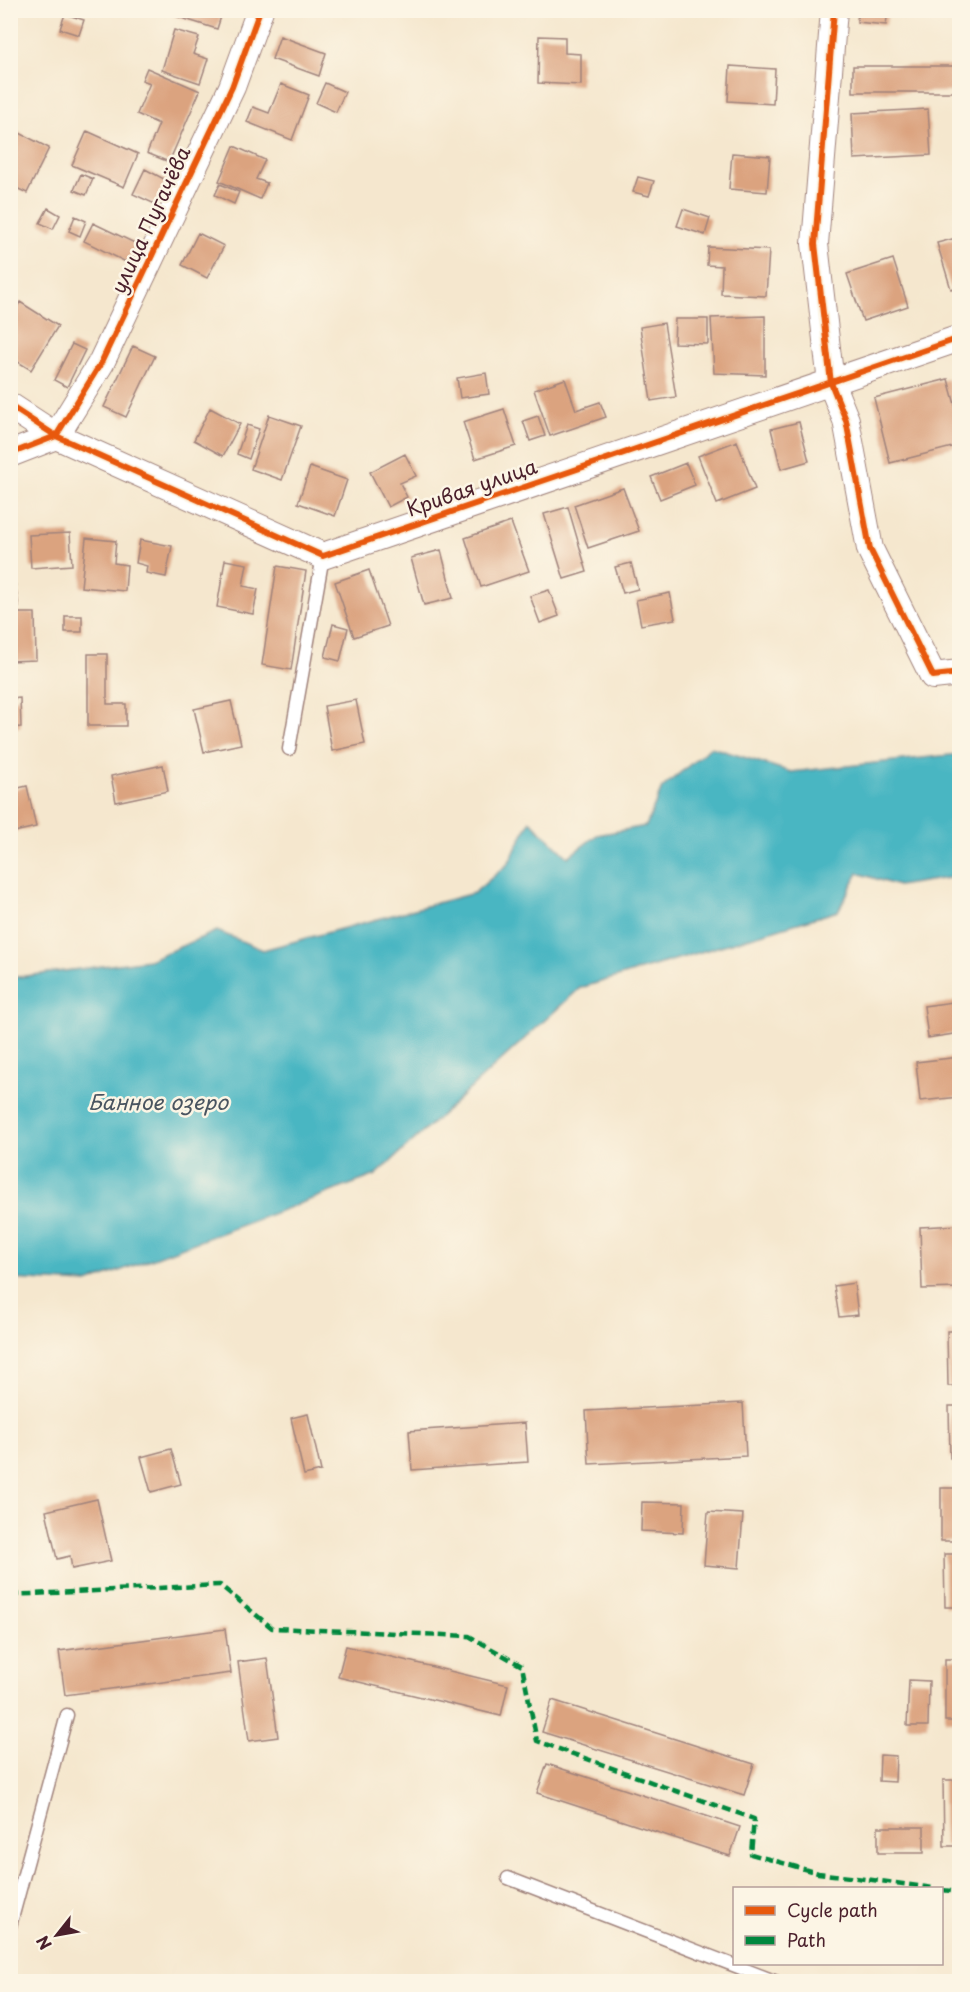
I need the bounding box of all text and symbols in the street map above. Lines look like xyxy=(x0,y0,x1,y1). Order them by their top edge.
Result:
street label: улица Пугачёва xyxy=(103,140,198,298)
street label: Кривая улица xyxy=(402,451,541,523)
water label: Банное озеро xyxy=(88,1085,229,1117)
legend xyxy=(733,1887,943,1965)
text: Cycle path xyxy=(787,1896,878,1923)
north arrow xyxy=(27,1905,87,1965)
text: Path xyxy=(787,1926,826,1953)
text: N xyxy=(30,1932,57,1955)

